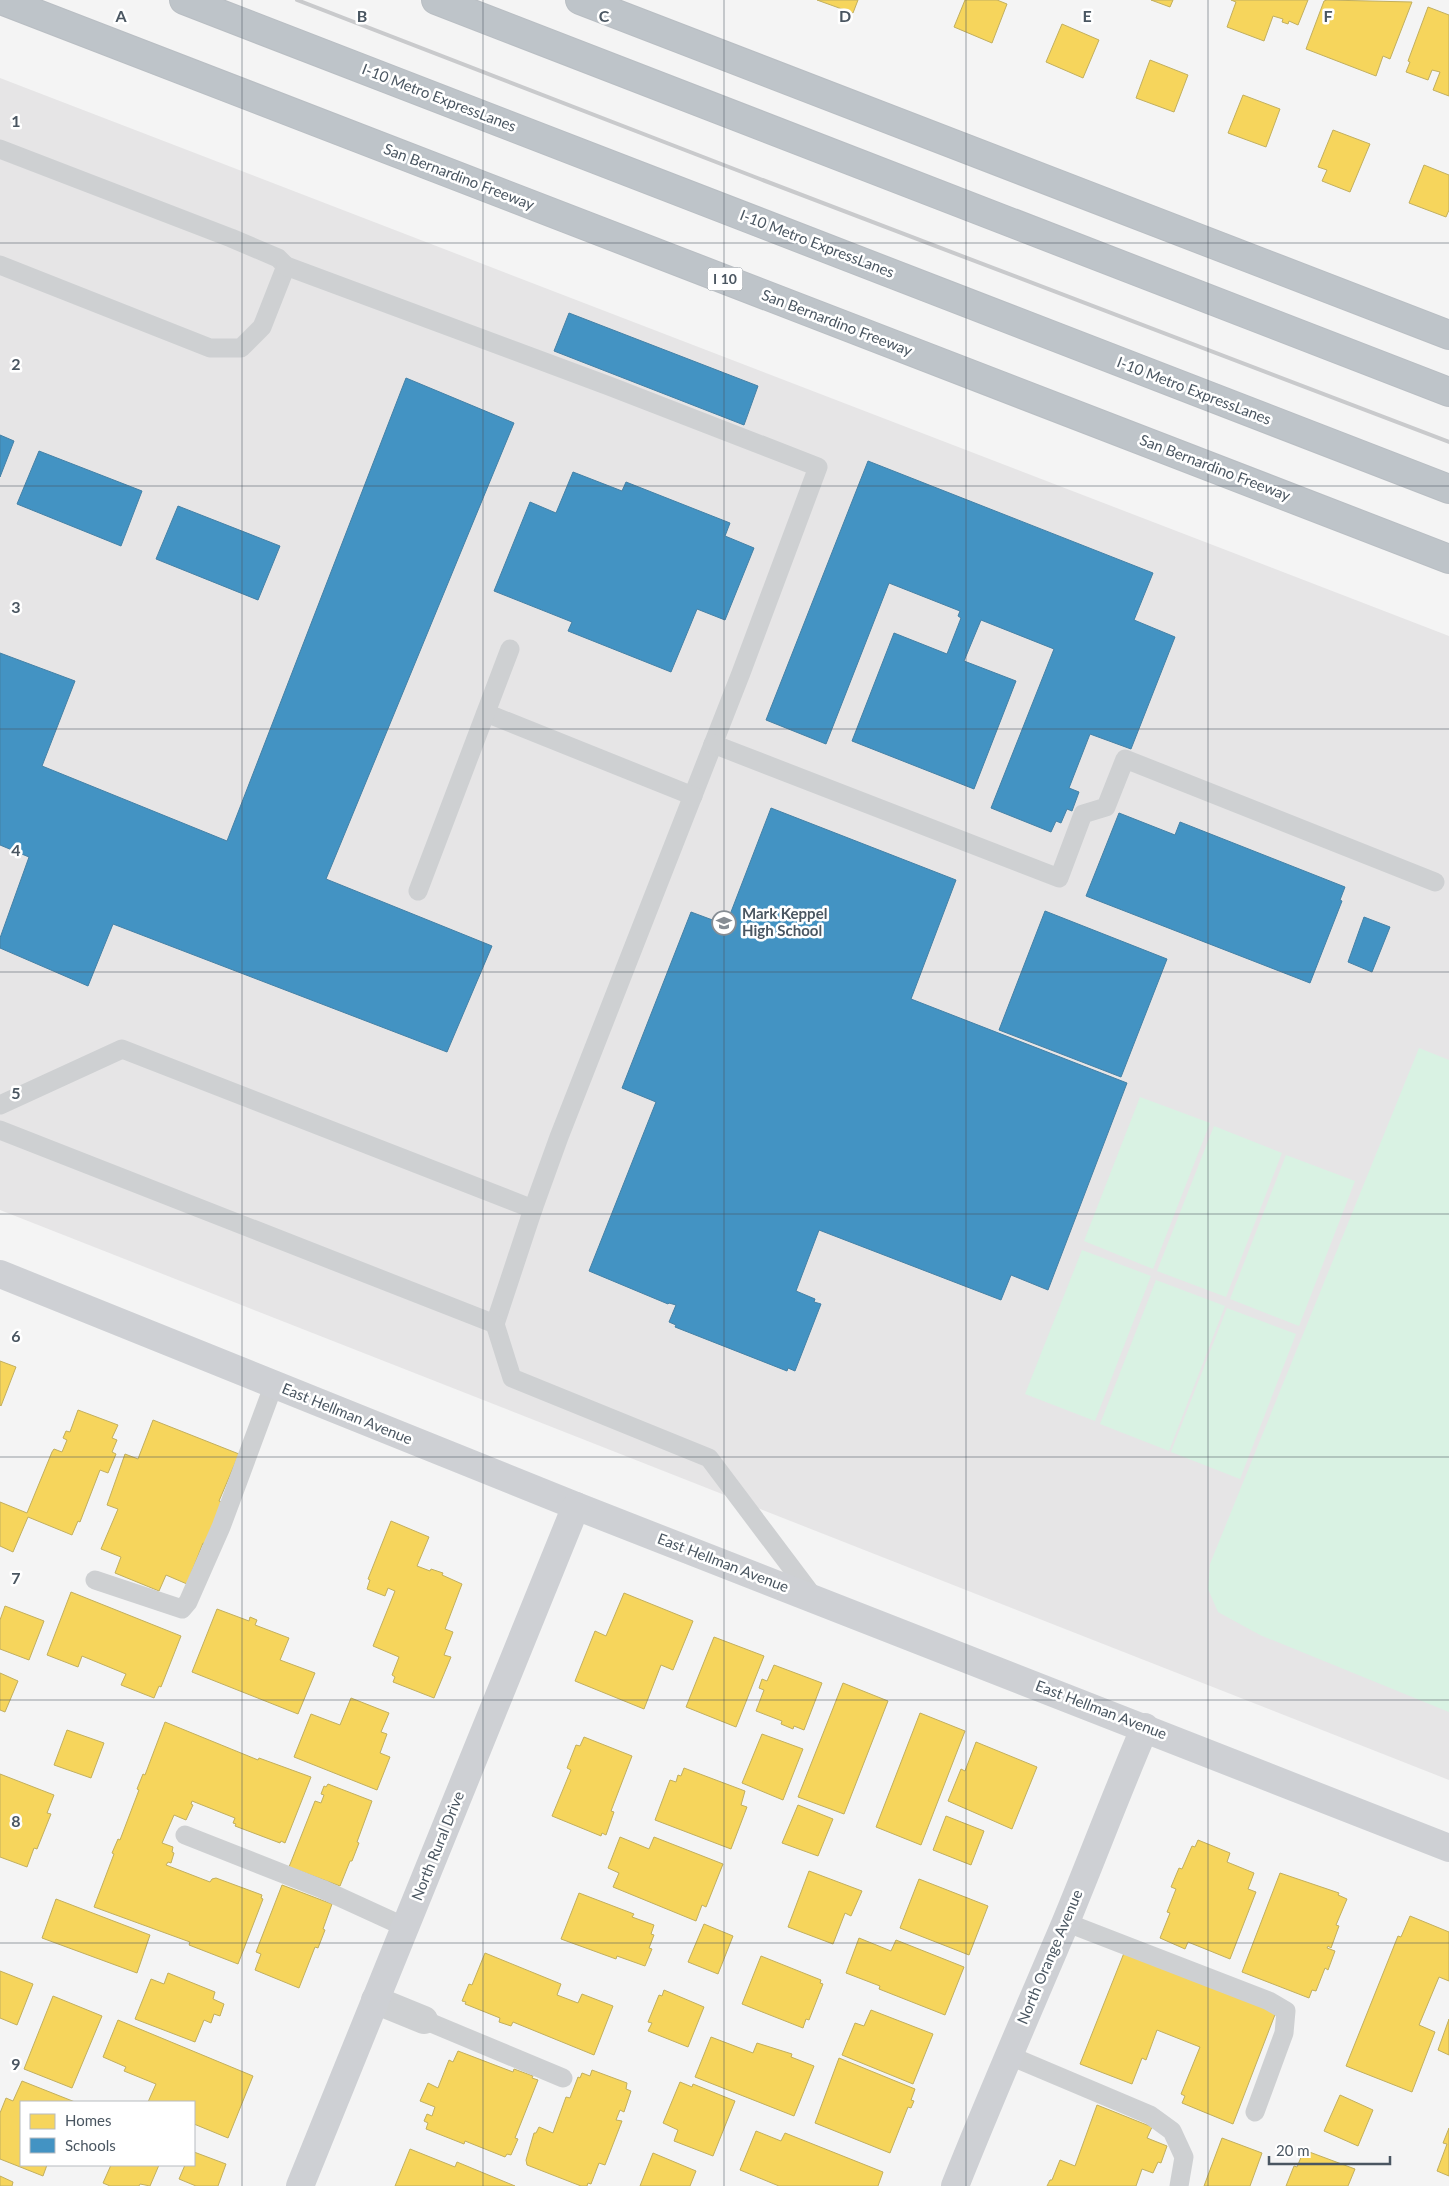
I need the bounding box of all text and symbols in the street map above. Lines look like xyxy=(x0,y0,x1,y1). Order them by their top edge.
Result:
text: A xyxy=(114,6,127,25)
text: B xyxy=(357,6,367,25)
text: C xyxy=(599,6,610,25)
text: D xyxy=(839,6,851,25)
text: E xyxy=(1082,6,1092,25)
text: F xyxy=(1323,6,1333,25)
street label: I-10 Metro ExpressLanes xyxy=(360,59,519,135)
text: 1 xyxy=(11,111,21,130)
street label: San Bernardino Freeway xyxy=(382,139,537,213)
street label: I-10 Metro ExpressLanes xyxy=(738,205,897,281)
road number: I 10 xyxy=(708,268,742,290)
street label: San Bernardino Freeway xyxy=(760,285,915,359)
street label: I-10 Metro ExpressLanes xyxy=(1115,352,1274,428)
text: 2 xyxy=(11,354,21,373)
street label: San Bernardino Freeway xyxy=(1138,430,1293,504)
text: 3 xyxy=(11,597,21,616)
text: 4 xyxy=(11,840,21,859)
place label: Mark Keppel High School xyxy=(742,904,827,939)
school or university icon: Mark Keppel High School xyxy=(711,910,737,936)
text: 5 xyxy=(11,1083,21,1102)
text: 6 xyxy=(11,1326,21,1345)
street label: East Hellman Avenue xyxy=(280,1379,415,1448)
street label: East Hellman Avenue xyxy=(655,1529,792,1595)
text: 7 xyxy=(11,1568,21,1587)
street label: East Hellman Avenue xyxy=(1033,1676,1170,1742)
street label: North Rural Drive xyxy=(407,1788,467,1903)
text: 8 xyxy=(11,1811,21,1830)
street label: North Orange Avenue xyxy=(1013,1887,1086,2027)
text: 9 xyxy=(11,2054,21,2073)
legend xyxy=(20,2101,195,2166)
text: Homes xyxy=(65,2111,111,2129)
scale bar xyxy=(1269,2134,1390,2166)
text: Schools xyxy=(65,2136,116,2154)
text: 20 m xyxy=(1276,2141,1310,2159)

